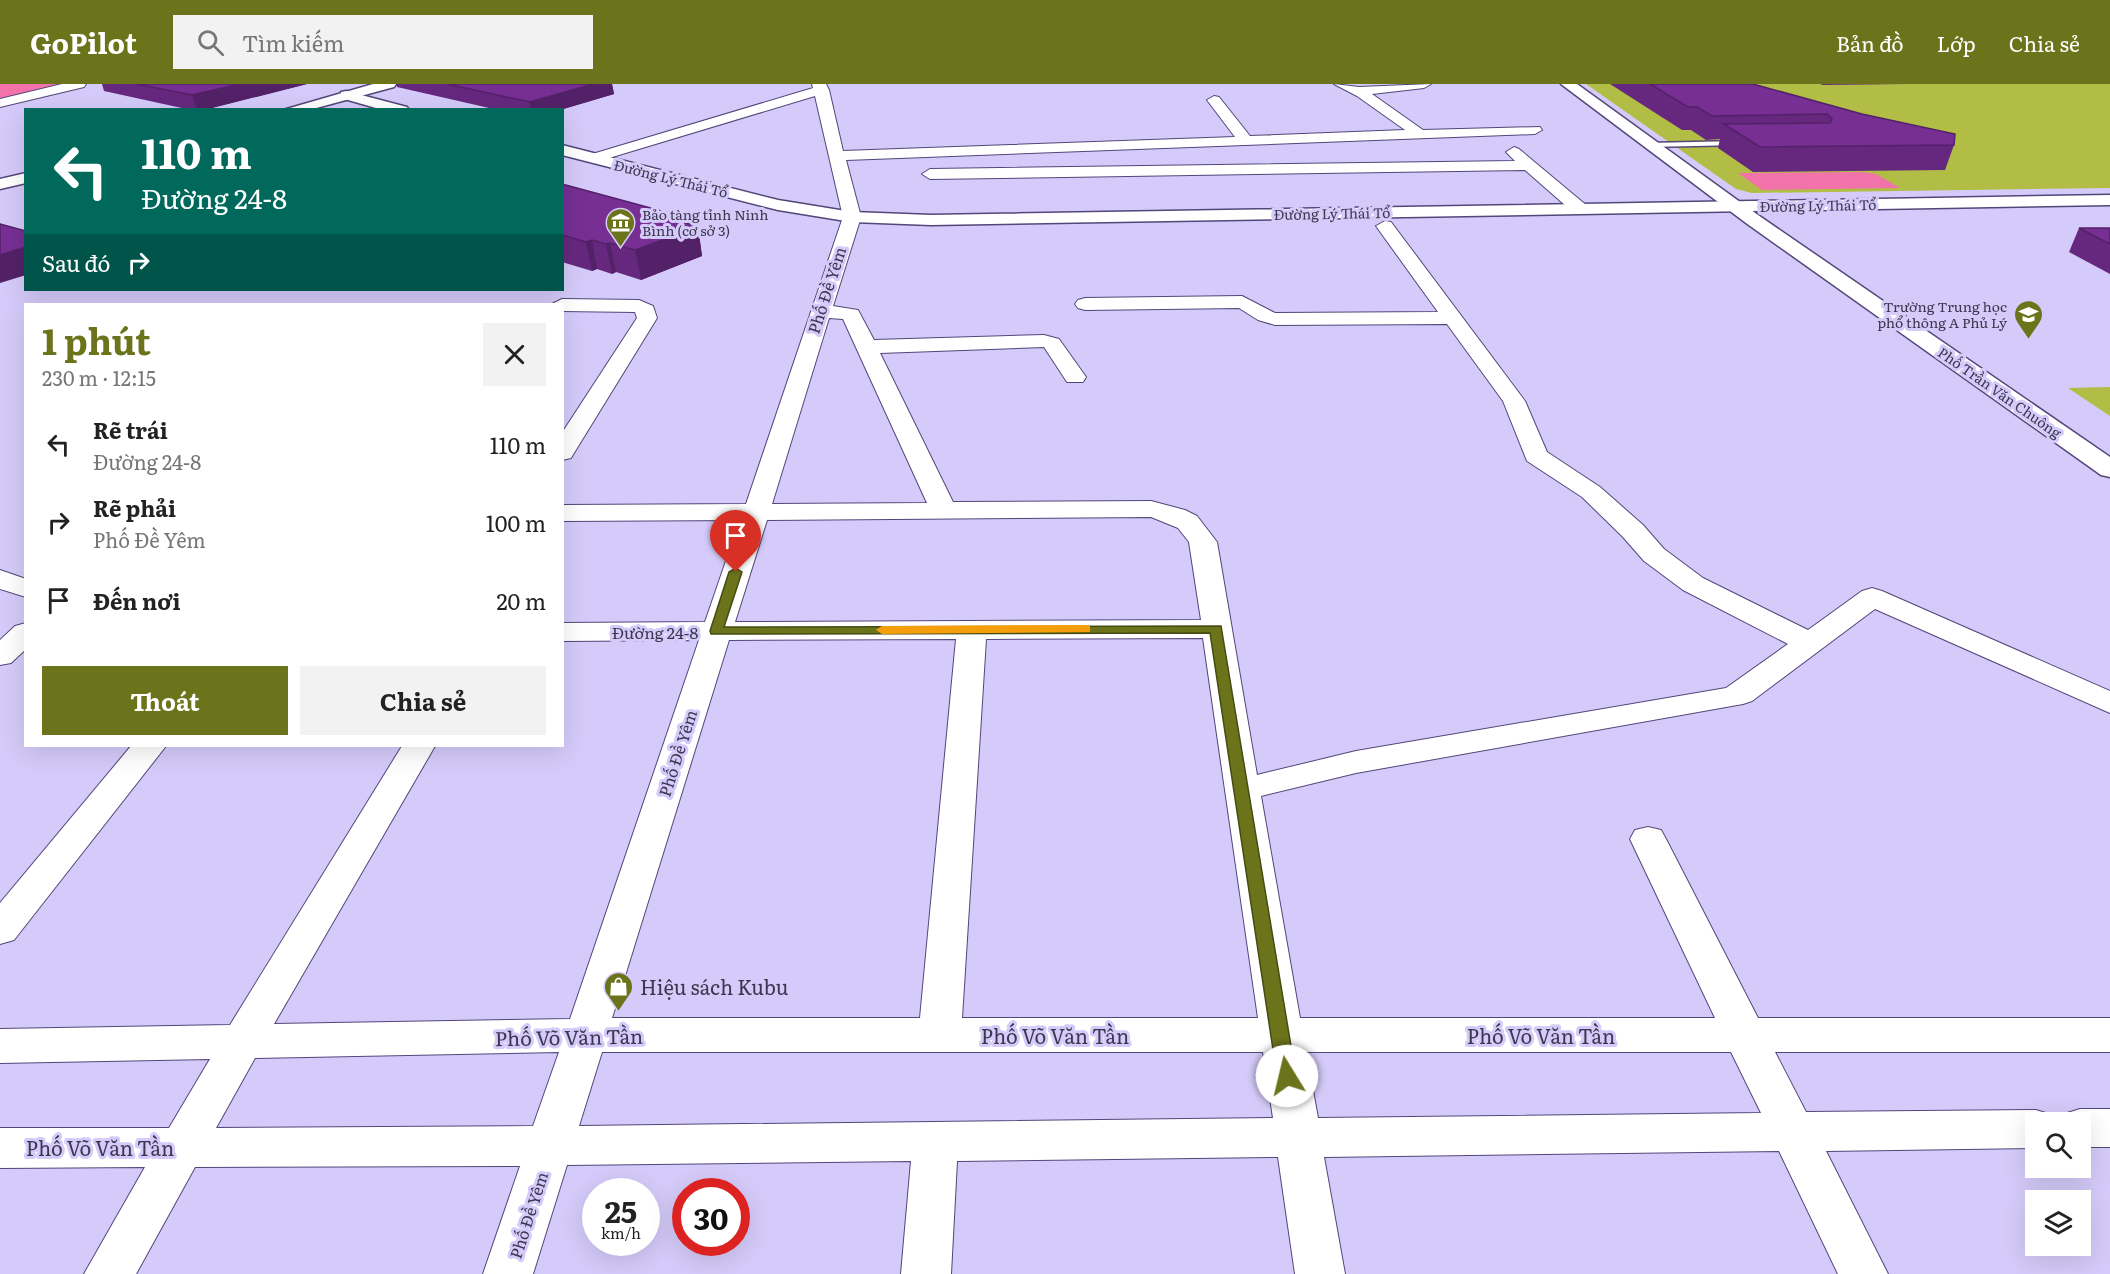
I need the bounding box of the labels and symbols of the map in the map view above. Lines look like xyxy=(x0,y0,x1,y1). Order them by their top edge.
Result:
street label: Đường Lý Thái Tổ xyxy=(612,154,730,202)
street label: Đường Lý Thái Tổ xyxy=(1759,194,1877,216)
street label: Đường Lý Thái Tổ xyxy=(1273,202,1391,224)
place label: Bảo tàng tỉnh Ninh Bình (cơ sở 3) xyxy=(642,204,769,240)
museum icon: Bảo tàng tỉnh Ninh Bình (cơ sở 3) xyxy=(605,206,637,248)
street label: Phố Đề Yêm xyxy=(801,243,851,337)
place label: Trường Trung học phổ thông A Phủ Lý xyxy=(1877,296,2008,332)
school or university icon: Trường Trung học phổ thông A Phủ Lý xyxy=(2012,298,2044,340)
street label: Phố Trần Văn Chuông xyxy=(1934,342,2066,442)
pin xyxy=(710,510,761,572)
street label: Đường 24-8 xyxy=(612,620,698,644)
street label: Phố Đề Yêm xyxy=(652,706,702,800)
shop icon: Hiệu sách Kubu xyxy=(603,970,635,1012)
place label: Hiệu sách Kubu xyxy=(640,971,789,1001)
street label: Phố Võ Văn Tần xyxy=(495,1020,643,1052)
street label: Phố Võ Văn Tần xyxy=(981,1020,1129,1050)
street label: Phố Võ Văn Tần xyxy=(1467,1020,1615,1050)
position arrow xyxy=(1255,1044,1319,1108)
street label: Phố Võ Văn Tần xyxy=(26,1132,174,1162)
street label: Phố Đề Yêm xyxy=(503,1168,553,1262)
speed limit sign: 30 xyxy=(672,1178,750,1256)

